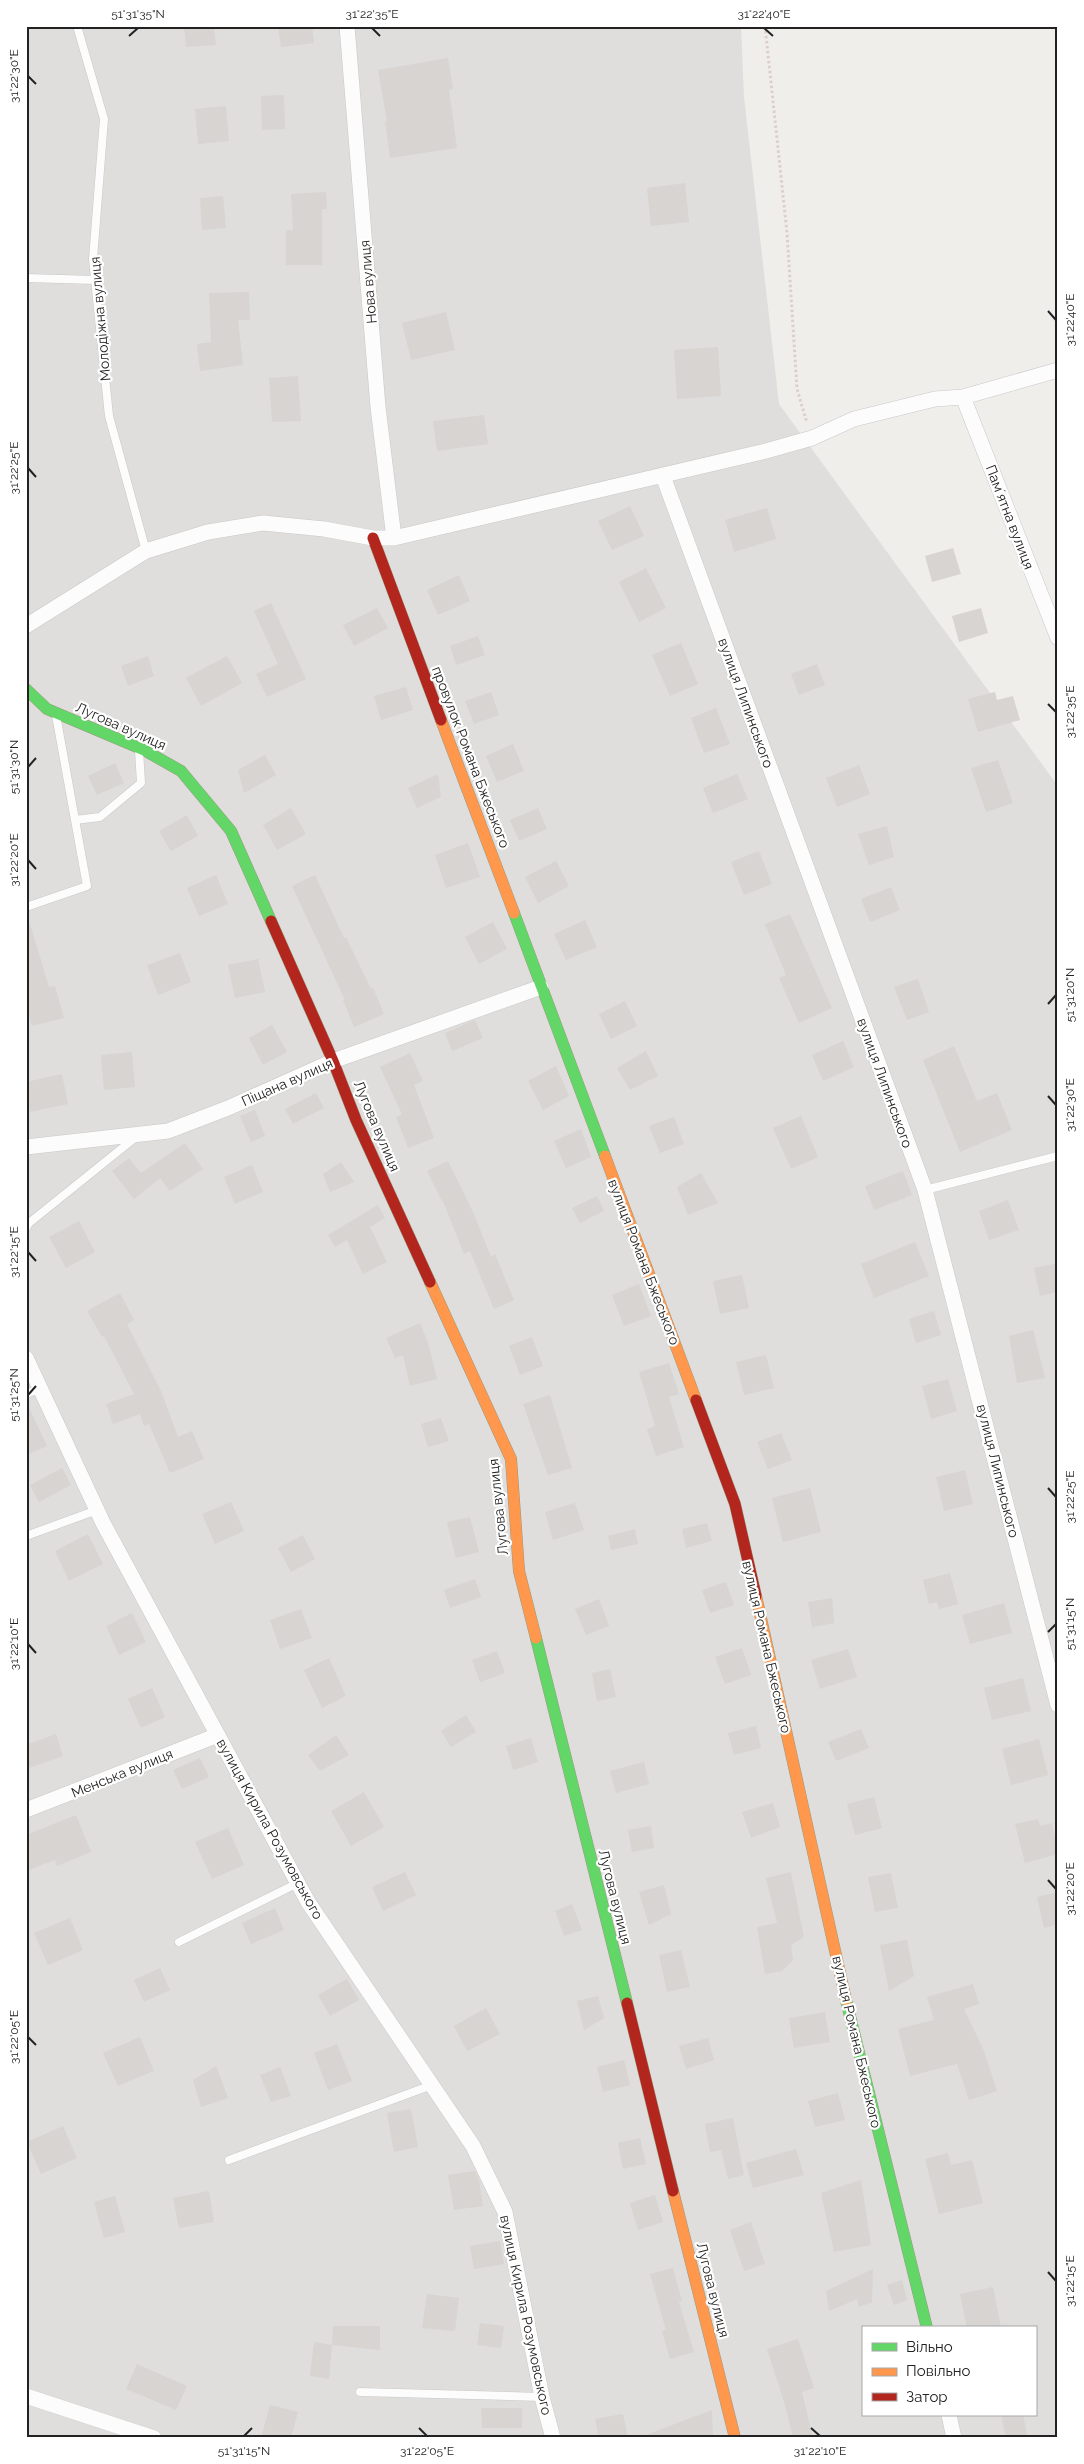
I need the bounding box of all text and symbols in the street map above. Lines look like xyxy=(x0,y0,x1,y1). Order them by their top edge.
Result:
text: 51°31'35"N xyxy=(111,7,165,21)
text: 31°22'35"E xyxy=(346,7,399,21)
text: 31°22'40"E xyxy=(737,7,791,21)
text: 31°22'30"E xyxy=(7,49,21,103)
street label: Нова вулиця xyxy=(356,239,380,325)
street label: Молодіжна вулиця xyxy=(87,256,113,382)
text: 31°22'40"E xyxy=(1063,293,1077,347)
text: 31°22'25"E xyxy=(7,442,21,494)
street label: Памʼятна вулиця xyxy=(983,463,1037,571)
street label: вулиця Липинського xyxy=(715,636,777,770)
street label: провулок Романа Бжеського xyxy=(429,664,513,850)
text: 31°22'35"E xyxy=(1063,686,1077,739)
street label: Лугова вулиця xyxy=(73,699,169,753)
text: 51°31'30"N xyxy=(7,740,21,794)
text: 31°22'20"E xyxy=(7,833,21,887)
text: 51°31'20"N xyxy=(1063,968,1077,1022)
street label: вулиця Липинського xyxy=(854,1016,916,1150)
street label: Піщана вулиця xyxy=(239,1055,335,1109)
street label: Лугова вулиця xyxy=(351,1078,403,1174)
text: 31°22'30"E xyxy=(1063,1078,1077,1132)
street label: вулиця Романа Бжеського xyxy=(605,1177,683,1347)
text: 31°22'15"E xyxy=(7,1226,21,1278)
text: 51°31'25"N xyxy=(7,1368,21,1422)
street label: вулиця Липинського xyxy=(974,1403,1022,1539)
street label: Лугова вулиця xyxy=(485,1458,511,1556)
text: 31°22'25"E xyxy=(1063,1471,1077,1523)
street label: вулиця Романа Бжеського xyxy=(739,1559,795,1735)
text: 51°31'15"N xyxy=(1063,1598,1077,1650)
text: 31°22'10"E xyxy=(7,1618,21,1670)
street label: вулиця Кирила Розумовського xyxy=(214,1736,326,1922)
street label: Менська вулиця xyxy=(69,1745,175,1801)
street label: Лугова вулиця xyxy=(595,1848,635,1946)
text: 31°22'20"E xyxy=(1063,1862,1077,1916)
street label: вулиця Романа Бжеського xyxy=(829,1954,885,2130)
text: 31°22'05"E xyxy=(7,2010,21,2064)
street label: вулиця Кирила Розумовського xyxy=(497,2214,555,2416)
street label: Лугова вулиця xyxy=(693,2241,733,2339)
text: 31°22'15"E xyxy=(1063,2255,1077,2307)
legend xyxy=(862,2326,1036,2416)
text: Вільно xyxy=(906,2338,953,2356)
text: Повільно xyxy=(906,2362,971,2380)
text: Затор xyxy=(906,2388,948,2406)
text: 51°31'15"N xyxy=(218,2444,270,2458)
text: 31°22'05"E xyxy=(400,2444,454,2458)
text: 31°22'10"E xyxy=(794,2444,846,2458)

